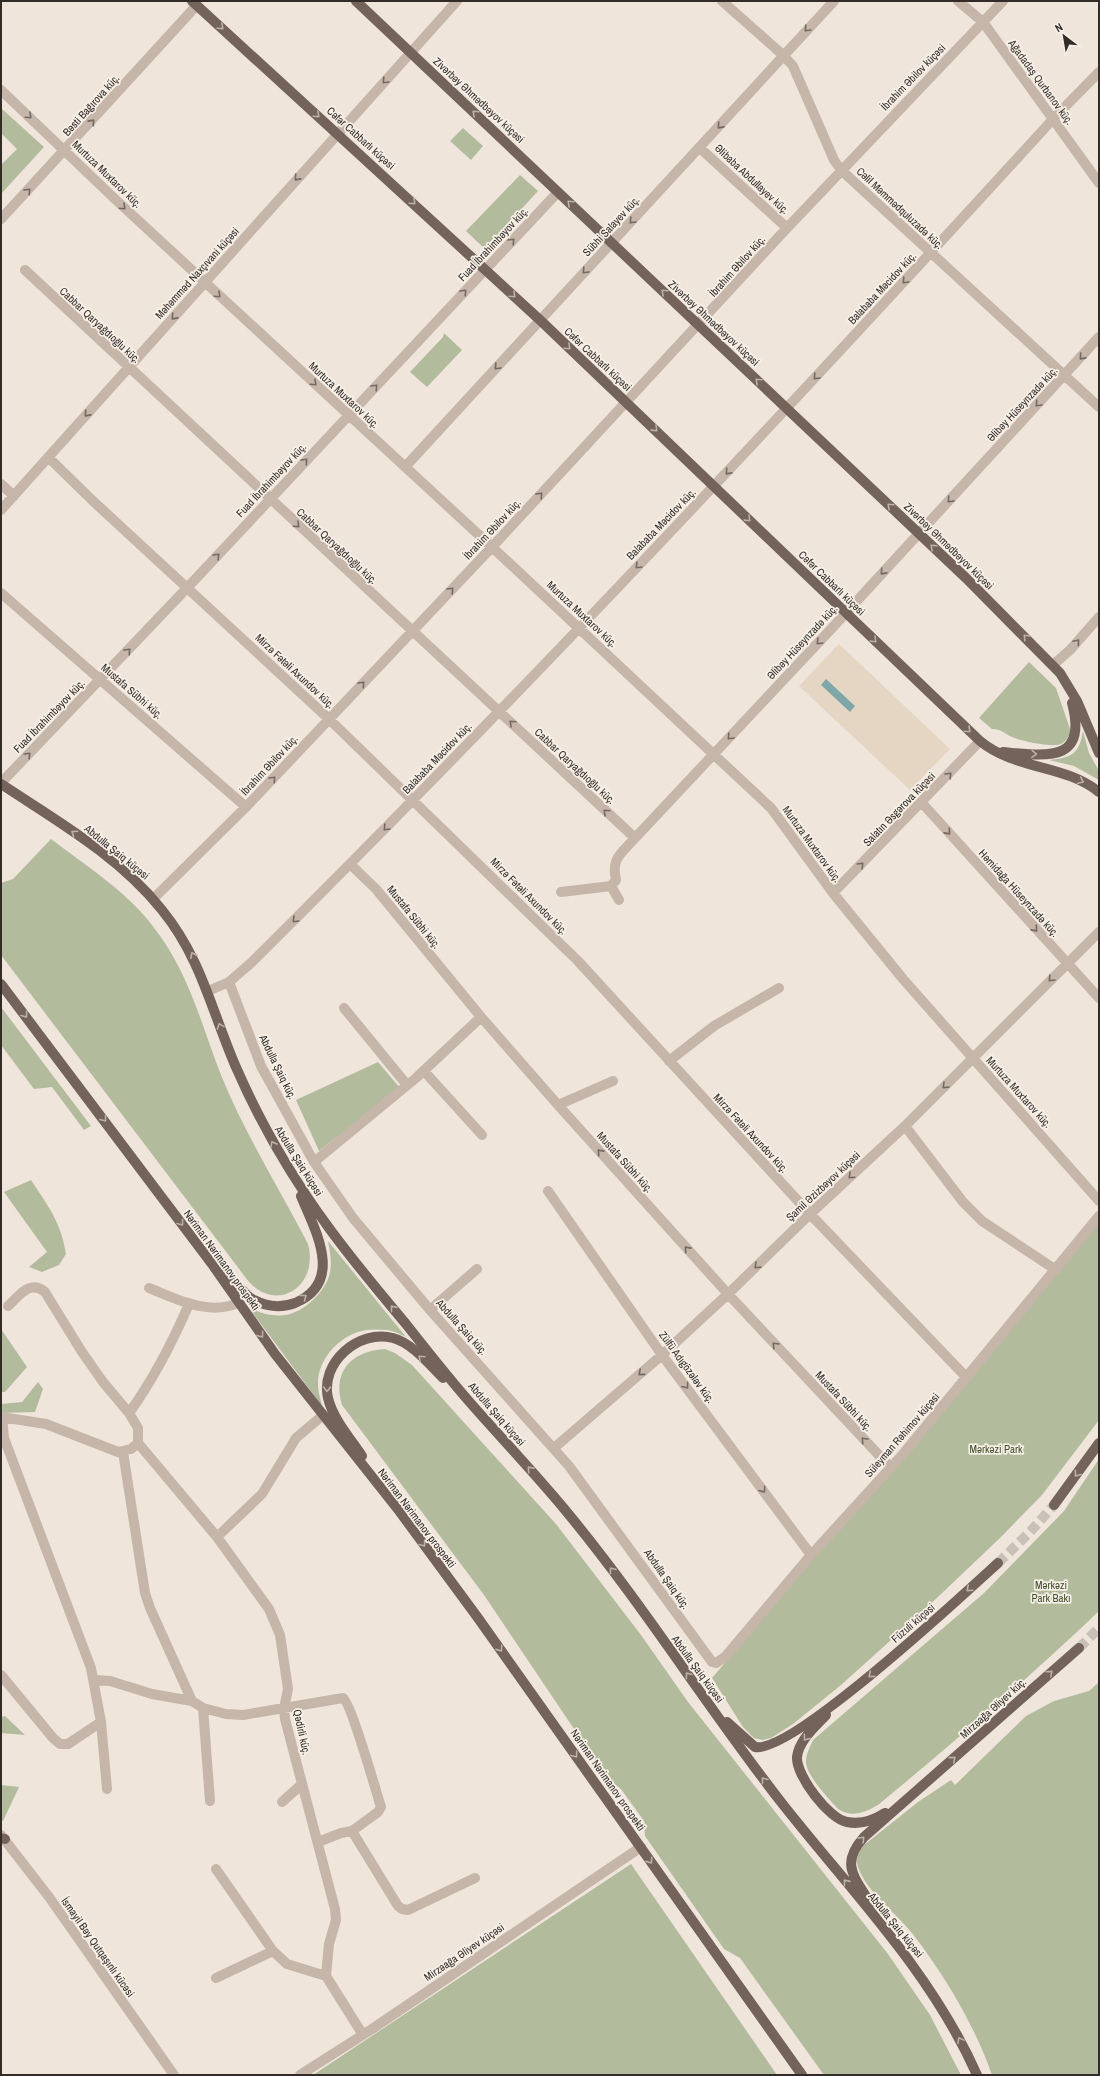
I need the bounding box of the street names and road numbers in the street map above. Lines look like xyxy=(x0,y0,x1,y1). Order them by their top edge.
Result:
street label: Ağadadaş Qurbanov küç. xyxy=(1005,36,1077,127)
street label: İbrahim Əbilov küçəsi xyxy=(878,41,948,113)
street label: Zivərbəy Əhmədbəyov küçəsi xyxy=(431,54,527,146)
street label: Bəsti Bağırova küç. xyxy=(60,71,122,139)
street label: Cəfər Cabbarlı küçəsi xyxy=(324,104,398,172)
street label: Murtuza Muxtarov küç. xyxy=(69,137,145,211)
street label: Əlibaba Abdullayev küç. xyxy=(712,141,792,217)
street label: Cəlil Məmmədquluzadə küç. xyxy=(854,164,946,252)
street label: Sübhi Salayev küç. xyxy=(580,193,642,259)
street label: Fuad İbrahimbəyov küç. xyxy=(455,204,531,284)
street label: Məhəmməd Naxçıvani küçəsi xyxy=(152,224,242,322)
street label: İbrahim Əbilov küç. xyxy=(706,232,768,300)
street label: Balababa Məcidov küç. xyxy=(845,249,919,327)
street label: Zivərbəy Əhmədbəyov küçəsi xyxy=(666,277,762,369)
street label: Cabbar Qaryağdıoğlu küç. xyxy=(57,284,143,366)
street label: Cəfər Cabbarlı küçəsi xyxy=(561,324,635,394)
street label: Murtuza Muxtarov küç. xyxy=(306,359,382,431)
street label: Əlibəy Hüseynzadə küç. xyxy=(984,364,1060,444)
street label: Fuad İbrahimbəyov küç. xyxy=(233,440,309,520)
street label: Balababa Məcidov küç. xyxy=(623,485,699,563)
street label: İbrahim Əbilov küç. xyxy=(460,496,524,562)
street label: Zivərbəy Əhmədbəyov küçəsi xyxy=(901,499,997,593)
street label: Cabbar Qaryağdıoğlu küç. xyxy=(294,505,380,587)
street label: Cəfər Cabbarlı küçəsi xyxy=(796,548,868,618)
street label: Murtuza Muxtarov küç. xyxy=(544,578,620,650)
street label: Əlibəy Hüseynzadə küç. xyxy=(764,602,840,682)
street label: Mirzə Fətəli Axundov küç. xyxy=(252,631,338,711)
street label: Mustafa Sübhi küç. xyxy=(98,660,166,722)
street label: Fuad İbrahimbəyov küç. xyxy=(10,676,88,756)
street label: Balababa Məcidov küç. xyxy=(399,719,475,797)
street label: Cabbar Qaryağdıoğlu küç. xyxy=(532,725,618,807)
street label: İbrahim Əbilov küç. xyxy=(237,732,301,798)
street label: Salatın Əsgərova küçəsi xyxy=(860,769,938,849)
street label: Murtuza Muxtarov küç. xyxy=(780,803,844,885)
street label: Abdulla Şaiq küçəsi xyxy=(81,821,152,883)
street label: Həmidağa Hüseynzadə küç. xyxy=(976,846,1062,940)
street label: Mirzə Fətəli Axundov küç. xyxy=(488,855,570,937)
street label: Mustafa Sübhi küç. xyxy=(384,883,444,951)
street label: Abdulla Şaiq küç. xyxy=(256,1031,300,1102)
street label: Murtuza Muxtarov küç. xyxy=(983,1053,1055,1131)
street label: Mirzə Fətəli Axundov küç. xyxy=(711,1090,791,1176)
street label: Abdulla Şaiq küçəsi xyxy=(271,1123,326,1199)
street label: Mustafa Sübhi küç. xyxy=(594,1129,656,1195)
street label: Şamil Əzizbəyov küçəsi xyxy=(783,1148,863,1224)
street label: Nəriman Nərimanov prospekti xyxy=(181,1207,263,1313)
street label: Abdulla Şaiq küç. xyxy=(433,1295,491,1358)
street label: Zülfü Adıgözələv küç. xyxy=(656,1328,718,1406)
street label: Mustafa Sübhi küç. xyxy=(813,1368,875,1434)
street label: Abdulla Şaiq küçəsi xyxy=(465,1379,528,1449)
street label: Süleyman Rəhimov küçəsi xyxy=(862,1390,942,1480)
street label: Nəriman Nərimanov prospekti xyxy=(375,1466,459,1570)
street label: Abdulla Şaiq küç. xyxy=(641,1545,693,1612)
street label: Füzuli küçəsi xyxy=(888,1600,938,1646)
street label: Abdulla Şaiq küçəsi xyxy=(668,1632,727,1705)
street label: Mirzəağa Əliyev küç. xyxy=(957,1675,1029,1741)
street label: Qədirli küç. xyxy=(290,1708,314,1756)
street label: Nəriman Nərimanov prospekti xyxy=(568,1727,648,1833)
street label: Abdulla Şaiq küçəsi xyxy=(865,1889,927,1960)
street label: İsmayil Bəy Qutqaşınlı kücəsi xyxy=(58,1894,138,2000)
street label: Mirzəağa Əliyev küçəsi xyxy=(421,1920,507,1984)

